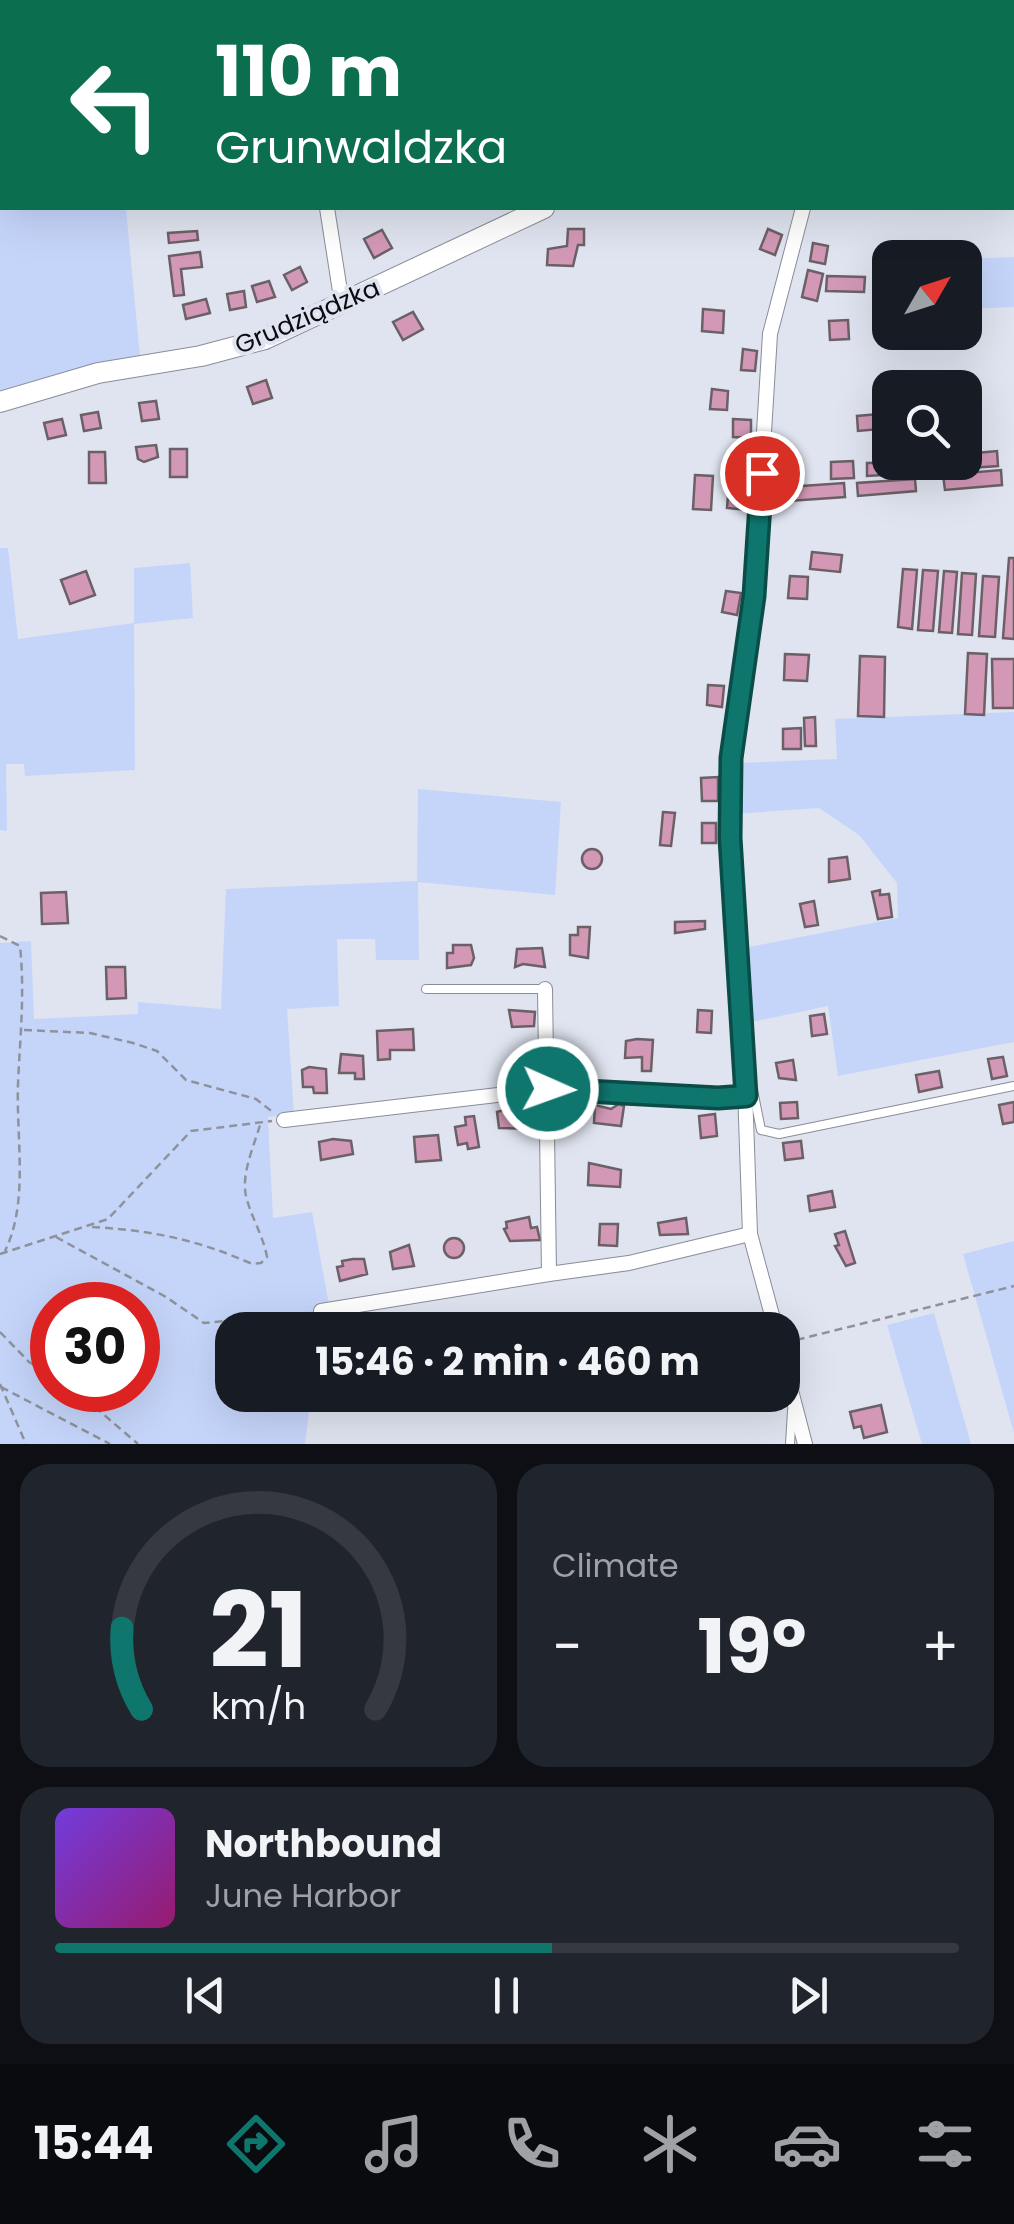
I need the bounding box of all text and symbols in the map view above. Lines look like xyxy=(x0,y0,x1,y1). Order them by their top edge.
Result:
text: 110 m xyxy=(215,22,402,121)
icon: left xyxy=(50,40,180,170)
text: Grunwaldzka xyxy=(215,116,507,179)
north arrow xyxy=(872,240,982,350)
map controls xyxy=(872,240,982,480)
street label: Grudziądzka xyxy=(229,270,385,363)
button: search xyxy=(872,370,982,480)
pin xyxy=(720,431,805,516)
icon: arrive xyxy=(735,446,790,501)
position arrow xyxy=(496,1037,600,1141)
speed limit sign: 30 xyxy=(30,1282,160,1412)
text: 15:46 · 2 min · 460 m xyxy=(315,1335,700,1388)
text: Climate xyxy=(552,1543,679,1588)
text: 21 xyxy=(209,1558,308,1703)
text: 19° xyxy=(697,1594,806,1699)
text: − xyxy=(552,1608,582,1685)
text: + xyxy=(921,1608,959,1685)
text: km/h xyxy=(211,1681,306,1732)
text: Northbound xyxy=(205,1817,442,1870)
text: June Harbor xyxy=(205,1873,401,1918)
icon: previous xyxy=(178,1968,233,2023)
icon: pause xyxy=(479,1968,534,2023)
icon: next xyxy=(781,1968,836,2023)
icon: directions xyxy=(221,2109,291,2179)
icon: music xyxy=(359,2109,429,2179)
icon: phone xyxy=(497,2109,567,2179)
icon: climate xyxy=(635,2109,705,2179)
icon: car xyxy=(772,2109,842,2179)
icon: filters xyxy=(910,2109,980,2179)
text: 15:44 xyxy=(34,2112,154,2175)

